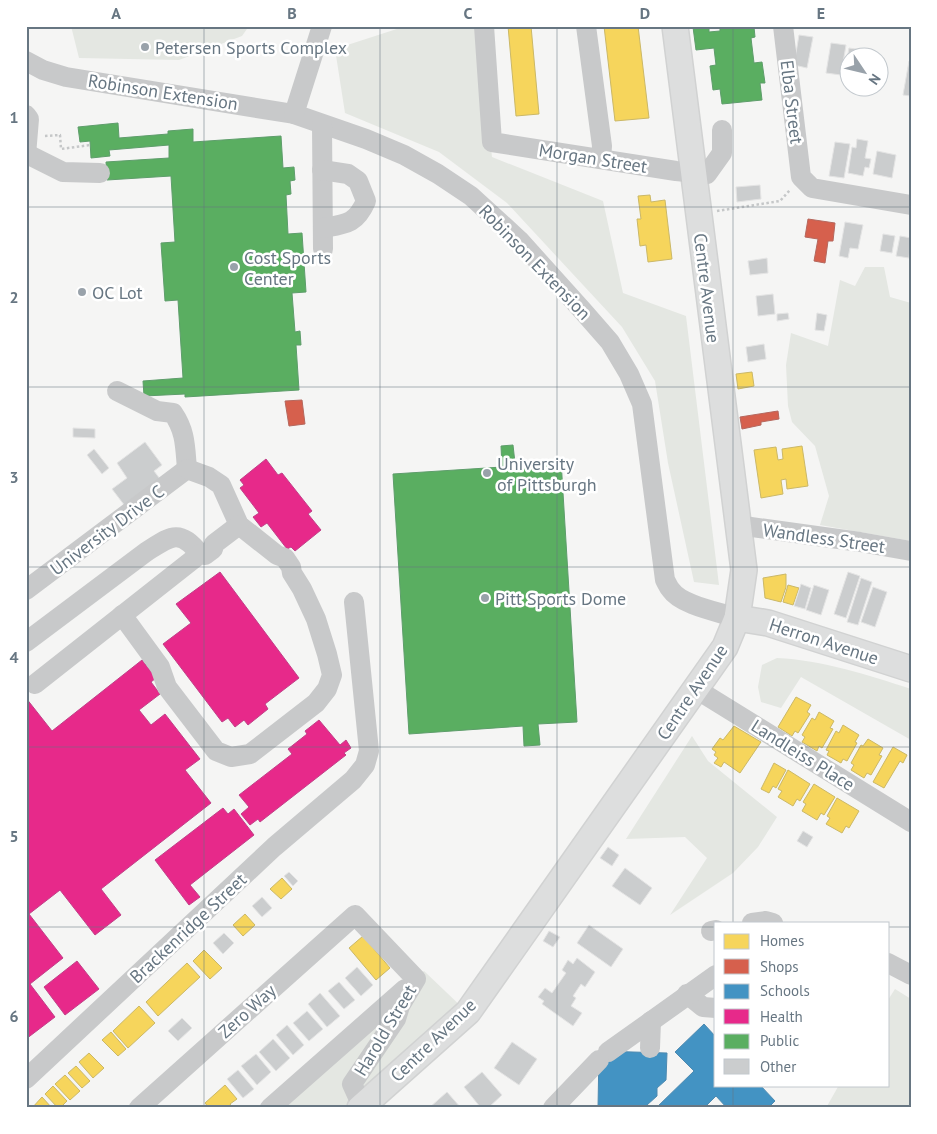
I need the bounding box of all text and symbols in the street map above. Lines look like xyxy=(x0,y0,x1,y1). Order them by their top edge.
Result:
text: A xyxy=(111,3,121,23)
text: B xyxy=(287,3,297,23)
text: C xyxy=(464,3,473,23)
text: D xyxy=(640,3,650,23)
text: E xyxy=(817,3,825,23)
place label: Petersen Sports Complex xyxy=(155,36,347,59)
marker: Petersen Sports Complex xyxy=(139,41,151,53)
north arrow xyxy=(840,48,890,98)
street label: Elba Street xyxy=(775,59,809,145)
street label: Robinson Extension xyxy=(86,69,240,115)
text: N xyxy=(865,71,885,88)
text: 1 xyxy=(9,107,19,127)
street label: Morgan Street xyxy=(537,138,649,178)
street label: Robinson Extension xyxy=(474,200,596,324)
street label: Centre Avenue xyxy=(689,232,725,344)
place label: Cost Sports Center xyxy=(244,246,331,290)
marker: Cost Sports Center xyxy=(228,261,240,273)
place label: OC Lot xyxy=(92,281,143,304)
marker: OC Lot xyxy=(76,286,88,298)
text: 2 xyxy=(9,287,19,307)
place label: University of Pittsburgh xyxy=(497,452,597,496)
text: 3 xyxy=(9,467,19,487)
marker: University of Pittsburgh xyxy=(481,467,493,479)
street label: University Drive C xyxy=(46,480,168,580)
street label: Wandless Street xyxy=(762,518,886,558)
place label: Pitt Sports Dome xyxy=(495,587,626,610)
marker: Pitt Sports Dome xyxy=(479,592,491,604)
street label: Herron Avenue xyxy=(767,613,881,669)
street label: Centre Avenue xyxy=(652,640,732,744)
text: 4 xyxy=(9,647,19,667)
street label: Landleiss Place xyxy=(747,714,859,796)
text: 5 xyxy=(9,826,19,846)
street label: Brackenridge Street xyxy=(125,868,251,988)
legend xyxy=(714,922,890,1086)
text: Homes xyxy=(760,931,804,950)
text: Shops xyxy=(760,957,799,976)
street label: Zero Way xyxy=(213,979,281,1043)
street label: Harold Street xyxy=(349,980,421,1080)
text: Schools xyxy=(760,981,810,1000)
street label: Centre Avenue xyxy=(385,993,481,1087)
text: 6 xyxy=(9,1006,19,1026)
text: Health xyxy=(760,1007,803,1026)
text: Public xyxy=(760,1031,799,1050)
text: Other xyxy=(760,1057,796,1076)

